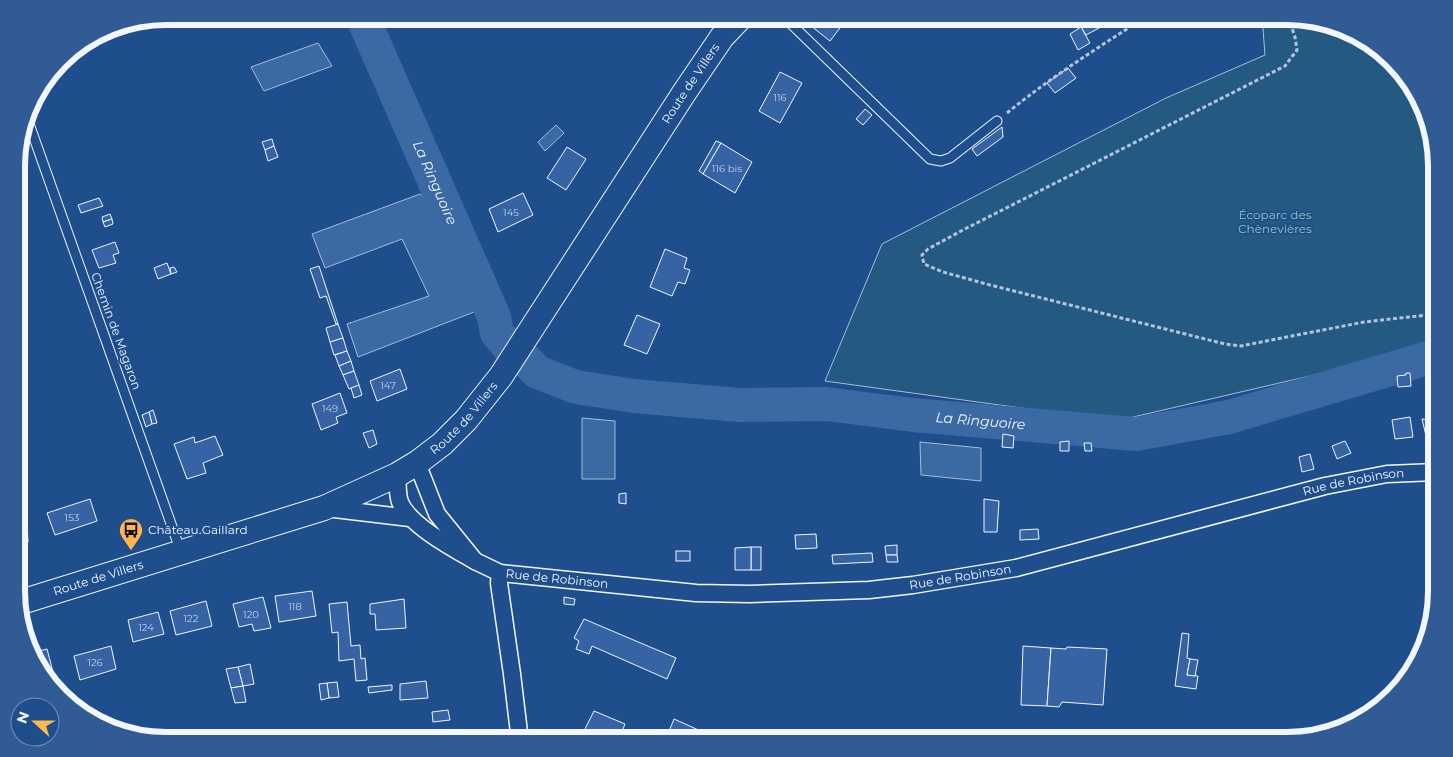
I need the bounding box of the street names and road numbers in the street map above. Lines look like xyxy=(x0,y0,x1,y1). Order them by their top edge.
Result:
street label: Route de Villers xyxy=(658,40,723,126)
street label: Chemin de Magaron xyxy=(88,270,145,392)
street label: Route de Villers xyxy=(427,378,501,457)
street label: Rue de Robinson xyxy=(1301,465,1404,499)
street label: Route de Villers xyxy=(51,557,145,599)
street label: Rue de Robinson xyxy=(908,561,1012,592)
street label: Rue de Robinson xyxy=(505,566,609,591)

